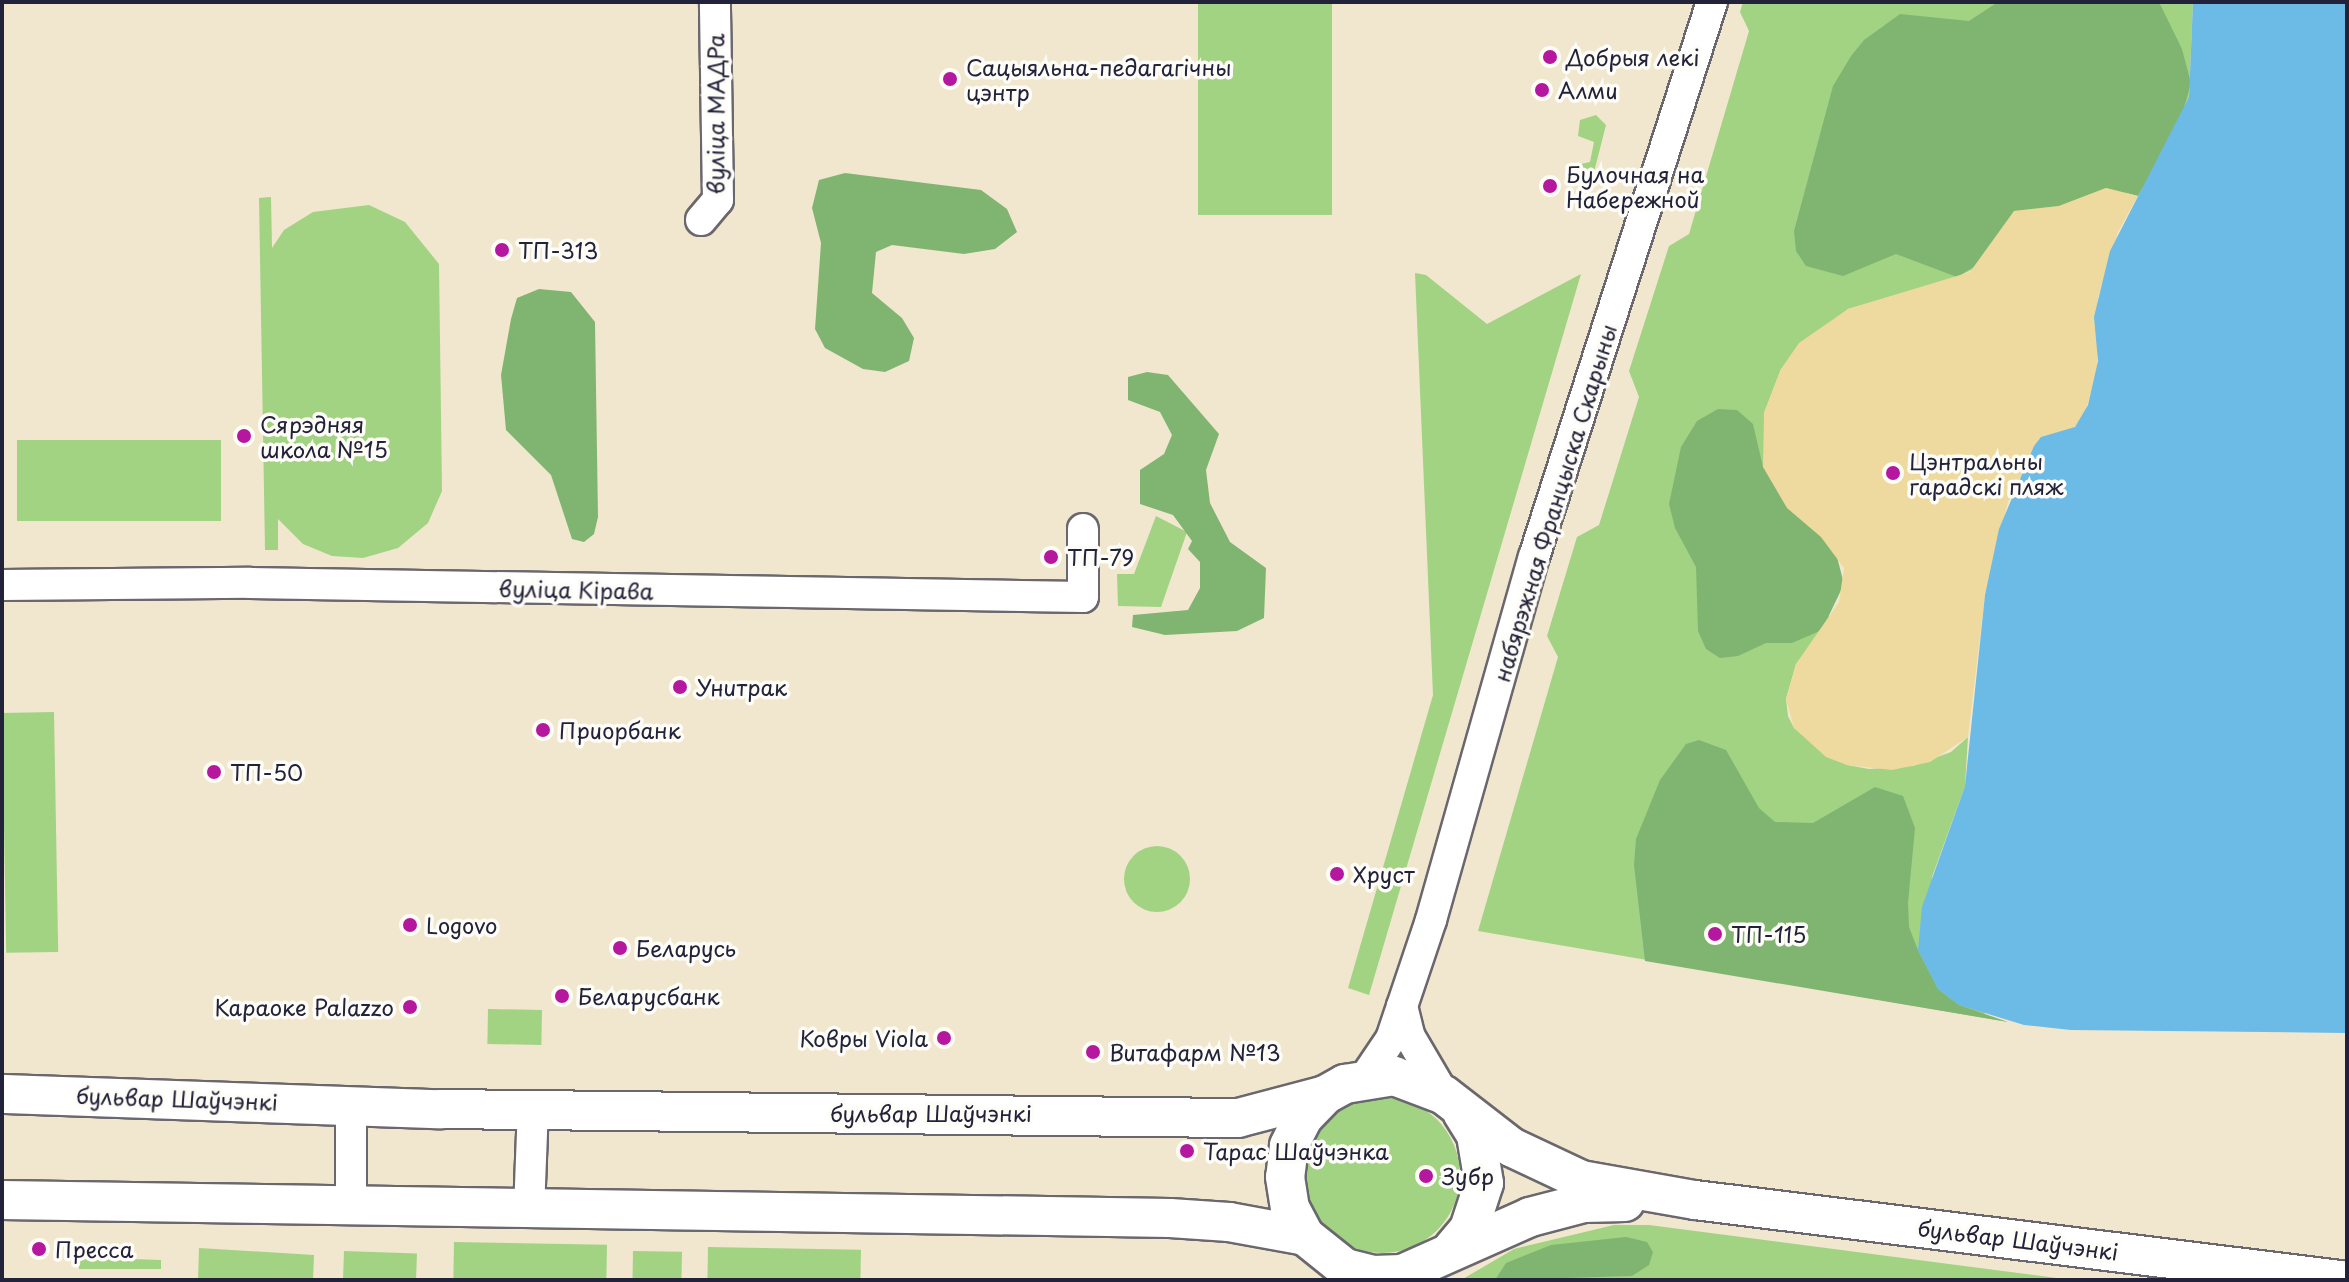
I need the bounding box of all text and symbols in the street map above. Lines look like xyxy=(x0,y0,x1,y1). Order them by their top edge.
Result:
street label: вуліца МАДРа xyxy=(702,34,728,194)
place label: Добрыя лекі xyxy=(1566,44,1699,70)
marker: Добрыя лекі xyxy=(1541,48,1559,66)
place label: Сацыяльна-педагагічны цэнтр xyxy=(966,53,1231,104)
marker: Сацыяльна-педагагічны цэнтр xyxy=(941,70,959,88)
place label: Алми xyxy=(1558,77,1618,103)
marker: Алми xyxy=(1533,81,1551,99)
place label: Булочная на Набережной xyxy=(1566,160,1704,212)
marker: Булочная на Набережной xyxy=(1541,177,1559,195)
place label: ТП-313 xyxy=(518,237,598,263)
marker: ТП-313 xyxy=(493,241,511,259)
street label: набярэжная Францыска Скарыны xyxy=(1486,320,1622,686)
place label: Сярэдняя школа №15 xyxy=(260,410,389,462)
marker: Сярэдняя школа №15 xyxy=(235,427,253,445)
place label: Цэнтральны гарадскі пляж xyxy=(1909,447,2064,498)
marker: Цэнтральны гарадскі пляж xyxy=(1884,464,1902,482)
place label: ТП-79 xyxy=(1067,544,1134,570)
marker: ТП-79 xyxy=(1042,548,1060,566)
street label: вуліца Кірава xyxy=(498,574,654,604)
place label: Унитрак xyxy=(696,674,787,700)
marker: Унитрак xyxy=(671,678,689,696)
place label: Приорбанк xyxy=(559,717,681,743)
marker: Приорбанк xyxy=(534,721,552,739)
place label: ТП-50 xyxy=(230,759,303,785)
marker: ТП-50 xyxy=(205,763,223,781)
place label: Хруст xyxy=(1353,861,1415,887)
marker: Хруст xyxy=(1328,865,1346,883)
place label: Logovo xyxy=(426,912,498,938)
marker: Logovo xyxy=(401,916,419,934)
place label: ТП-115 xyxy=(1731,921,1806,947)
marker: ТП-115 xyxy=(1706,925,1724,943)
place label: Беларусь xyxy=(636,935,736,961)
marker: Беларусь xyxy=(611,939,629,957)
place label: Беларусбанк xyxy=(578,983,720,1009)
marker: Беларусбанк xyxy=(553,987,571,1005)
place label: Караоке Palazzo xyxy=(214,994,394,1020)
marker: Караоке Palazzo xyxy=(401,998,419,1016)
place label: Ковры Viola xyxy=(799,1025,928,1051)
marker: Ковры Viola xyxy=(935,1029,953,1047)
place label: Витафарм №13 xyxy=(1109,1039,1281,1065)
marker: Витафарм №13 xyxy=(1084,1043,1102,1061)
street label: бульвар Шаўчэнкі xyxy=(75,1081,279,1115)
street label: бульвар Шаўчэнкі xyxy=(830,1100,1032,1126)
place label: Тарас Шаўчэнка xyxy=(1203,1138,1389,1164)
marker: Тарас Шаўчэнка xyxy=(1178,1142,1196,1160)
place label: Зубр xyxy=(1442,1163,1494,1189)
marker: Зубр xyxy=(1417,1167,1435,1185)
street label: бульвар Шаўчэнкі xyxy=(1916,1214,2120,1264)
place label: Пресса xyxy=(55,1236,133,1262)
marker: Пресса xyxy=(30,1240,48,1258)

